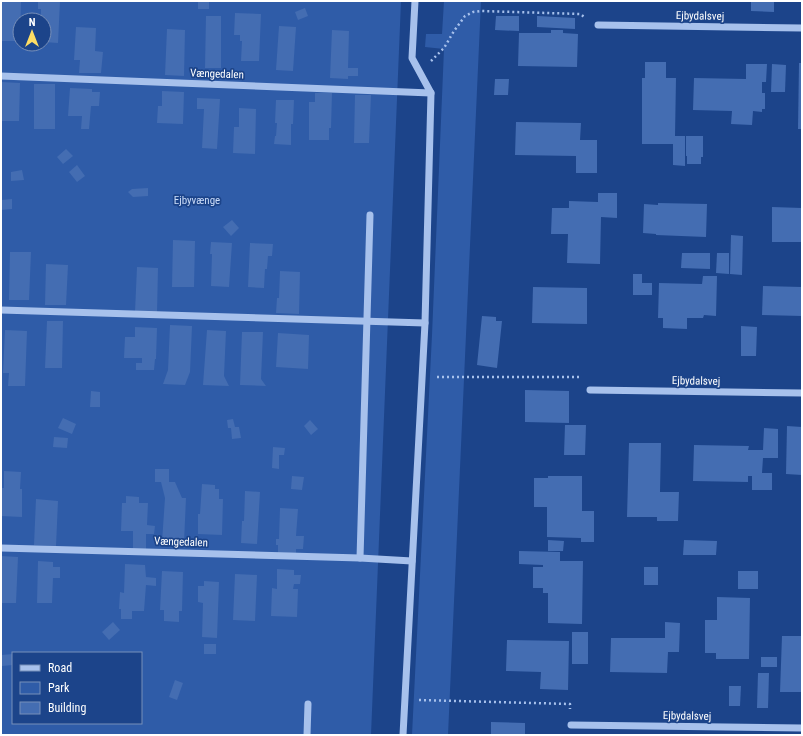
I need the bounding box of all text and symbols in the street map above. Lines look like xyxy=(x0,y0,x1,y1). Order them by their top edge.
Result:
street label: Ejbydalsvej xyxy=(676,9,724,23)
north arrow xyxy=(12,12,52,52)
text: N xyxy=(29,16,36,29)
street label: Vængedalen xyxy=(190,67,244,81)
park label: Ejbyvænge xyxy=(174,194,220,207)
street label: Ejbydalsvej xyxy=(672,374,720,388)
street label: Vængedalen xyxy=(154,535,208,549)
legend xyxy=(12,652,142,724)
text: Road xyxy=(48,661,72,675)
text: Park xyxy=(48,681,70,695)
text: Building xyxy=(48,701,86,715)
street label: Ejbydalsvej xyxy=(663,709,711,723)

